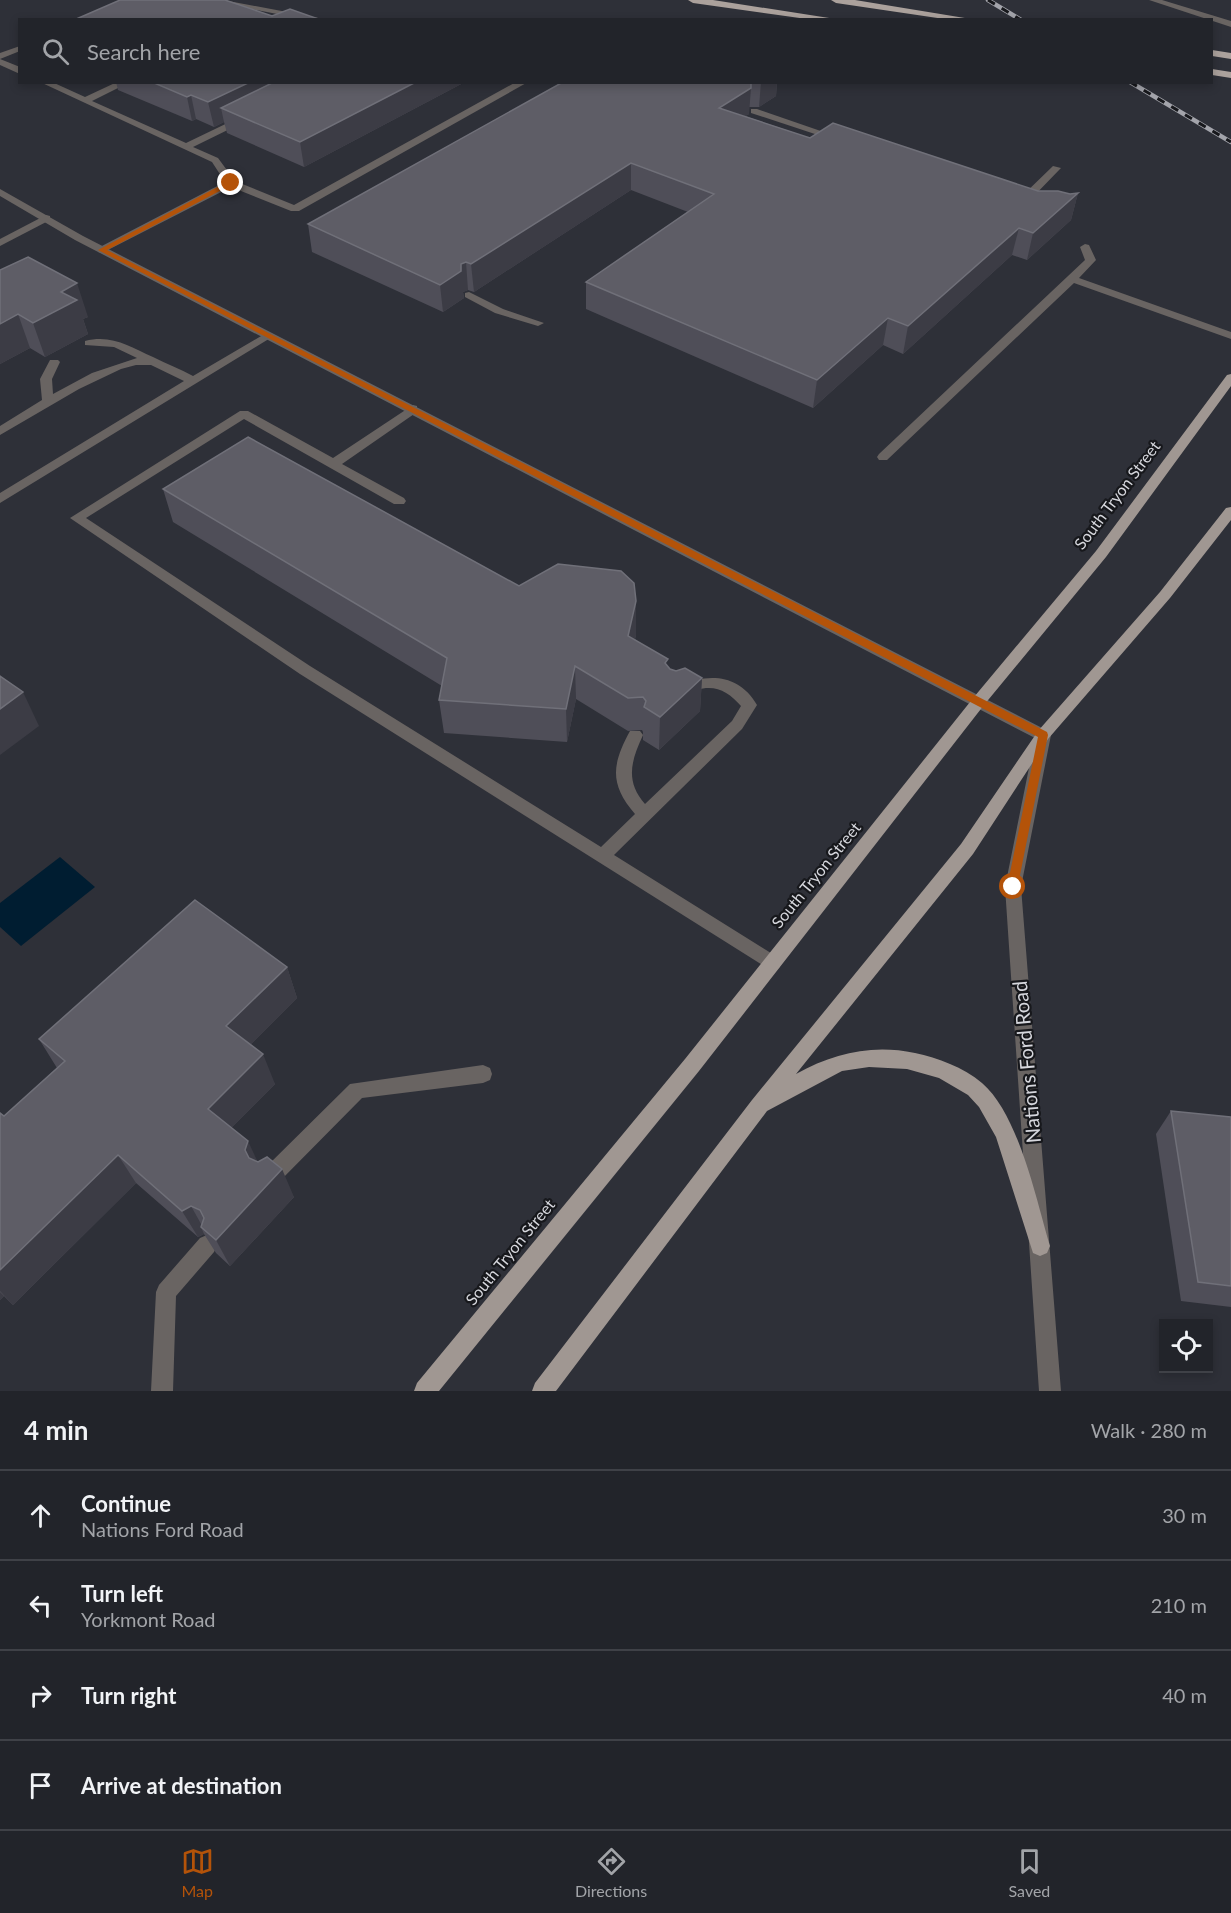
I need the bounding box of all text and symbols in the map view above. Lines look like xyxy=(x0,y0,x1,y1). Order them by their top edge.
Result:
search box xyxy=(18,18,1213,84)
icon: search xyxy=(39,35,72,68)
text: Search here xyxy=(87,38,200,65)
route end xyxy=(217,169,243,195)
street label: South Tryon Street xyxy=(1070,437,1164,553)
street label: South Tryon Street xyxy=(767,818,864,931)
route start xyxy=(999,873,1025,899)
street label: Nations Ford Road xyxy=(1007,980,1045,1144)
street label: South Tryon Street xyxy=(461,1195,558,1308)
map controls xyxy=(1159,1319,1213,1373)
button: locate xyxy=(1159,1319,1213,1373)
text: 4 min xyxy=(24,1414,88,1446)
text: Walk · 280 m xyxy=(1091,1418,1207,1442)
text: Continue xyxy=(81,1490,171,1517)
icon: ahead xyxy=(24,1499,57,1532)
text: 30 m xyxy=(1162,1503,1207,1527)
text: Nations Ford Road xyxy=(81,1517,244,1541)
text: Turn left xyxy=(81,1580,163,1607)
icon: left xyxy=(24,1589,57,1622)
text: 210 m xyxy=(1151,1593,1207,1617)
text: Yorkmont Road xyxy=(81,1607,216,1631)
icon: right xyxy=(24,1679,57,1712)
text: Turn right xyxy=(81,1682,176,1709)
text: 40 m xyxy=(1162,1683,1207,1707)
icon: arrive xyxy=(24,1769,57,1802)
text: Arrive at destination xyxy=(81,1772,282,1799)
tab: Map xyxy=(181,1845,214,1900)
tab: Directions xyxy=(575,1845,647,1900)
tab: Saved xyxy=(1009,1845,1050,1900)

